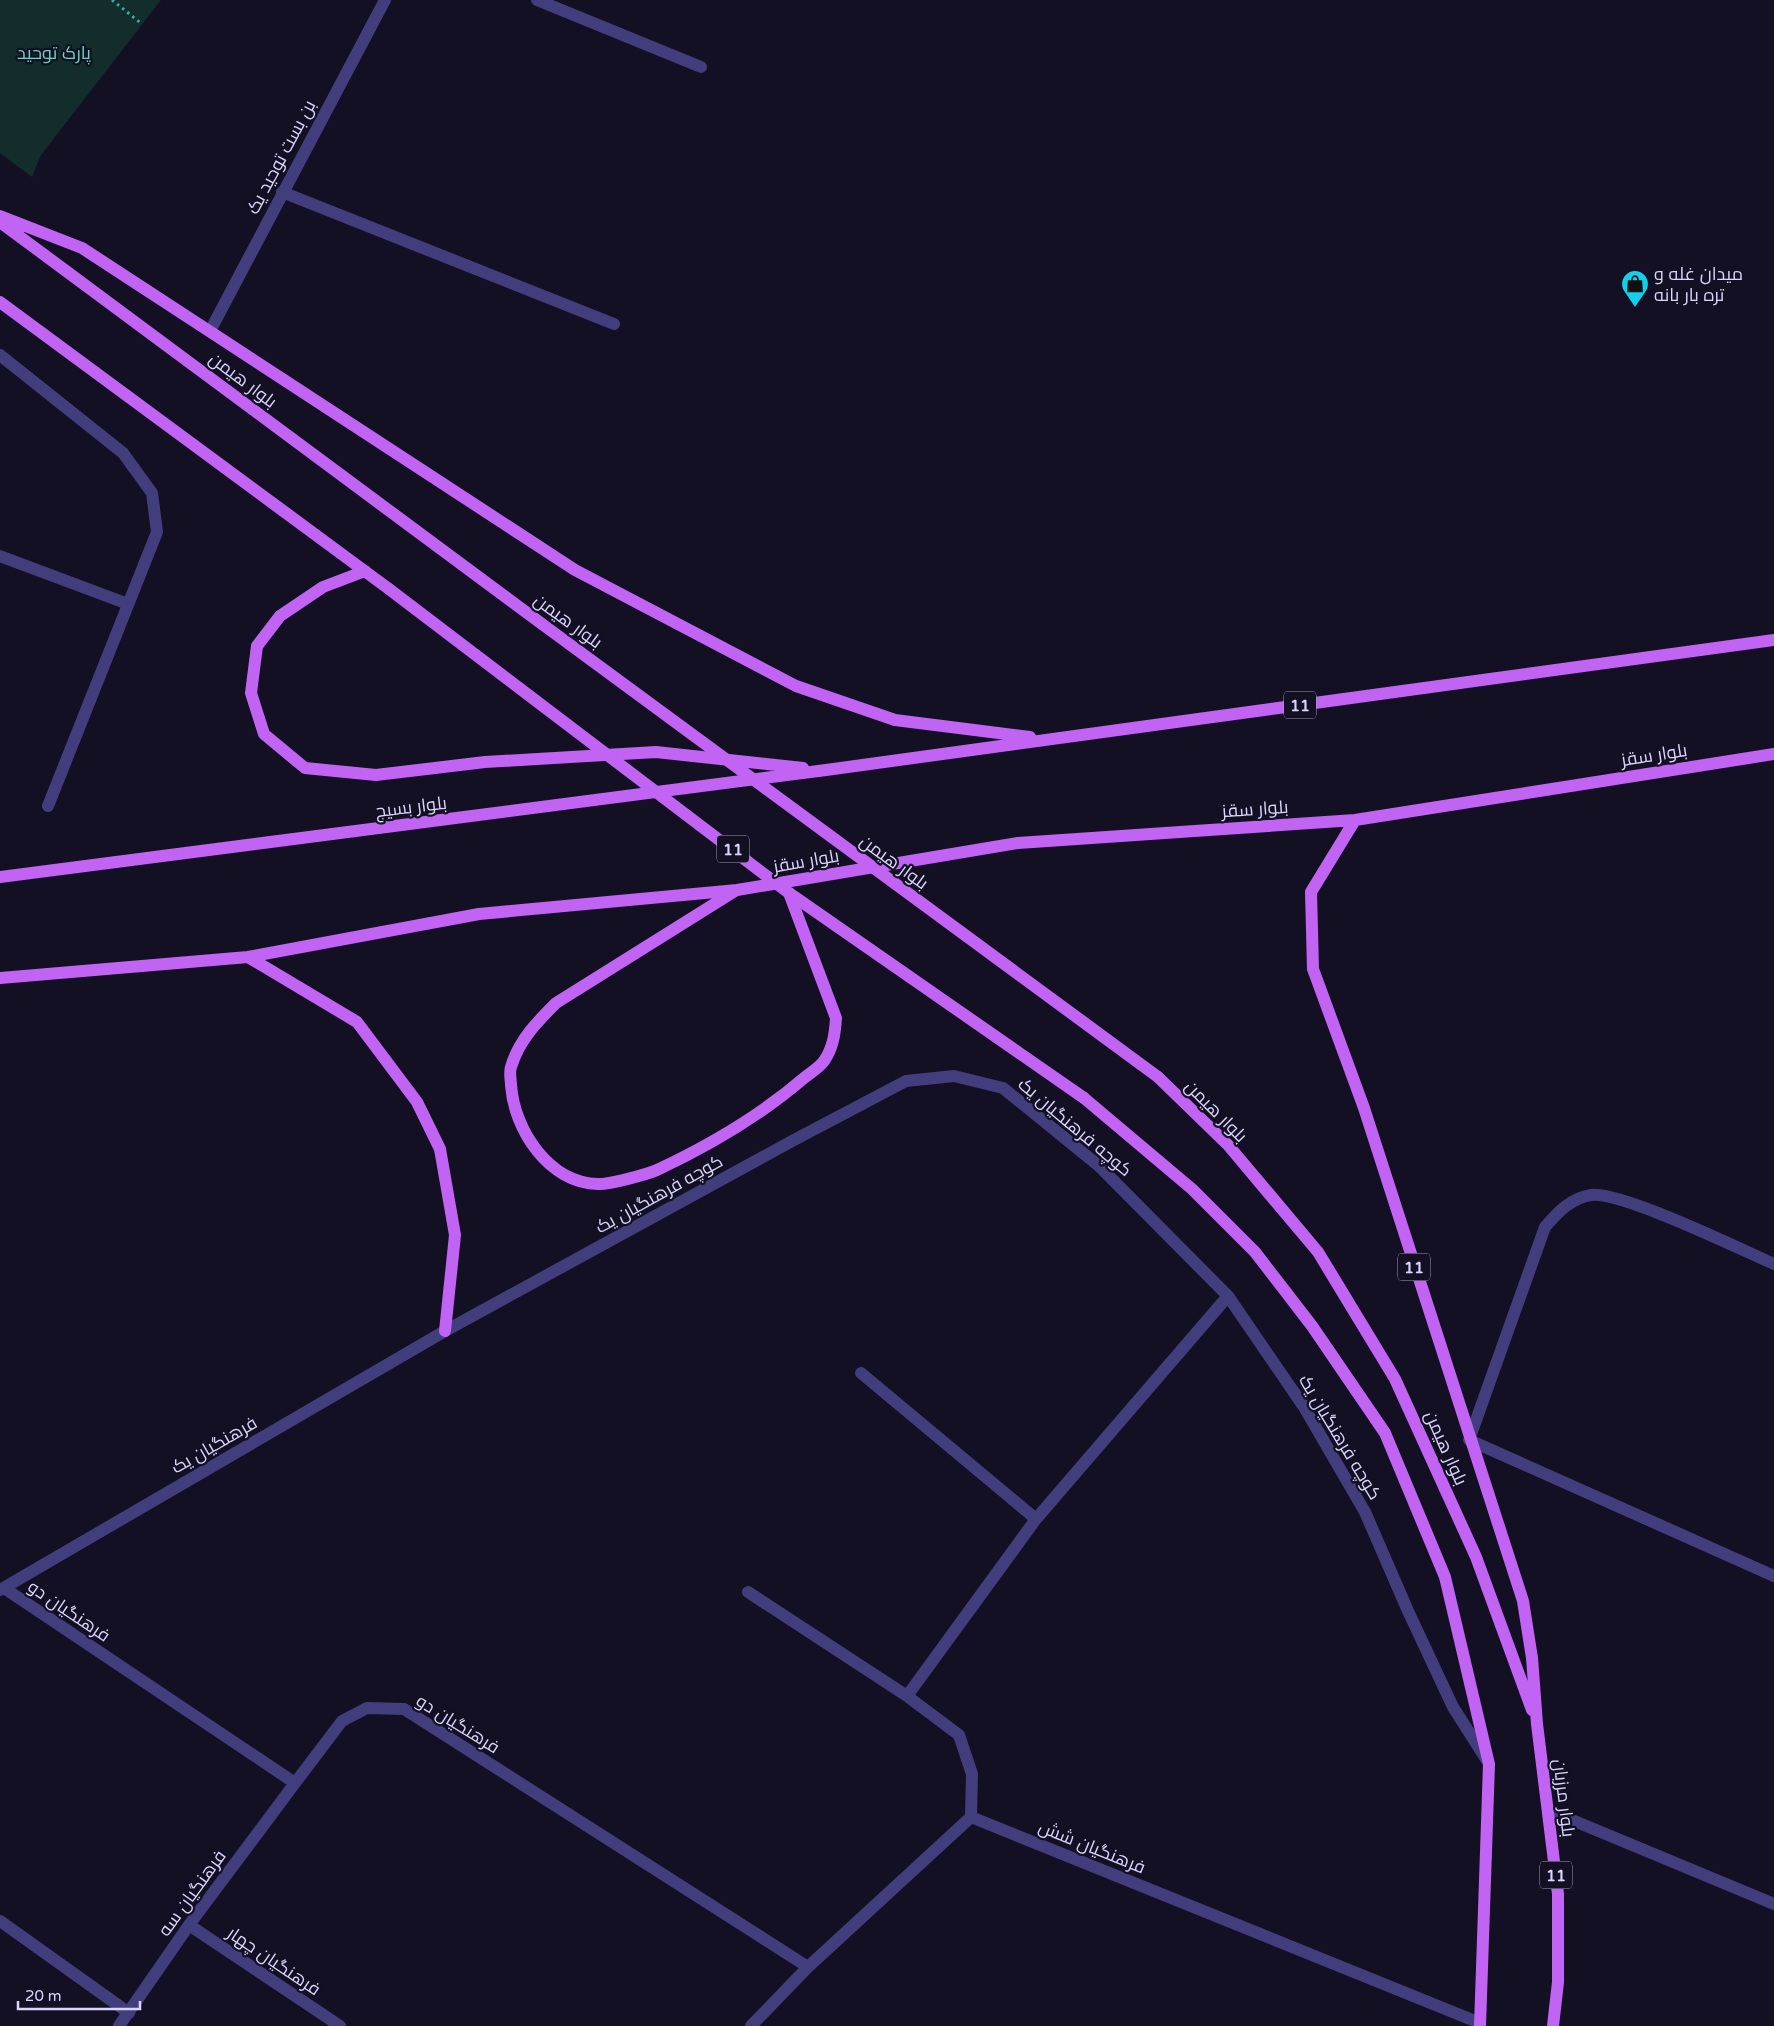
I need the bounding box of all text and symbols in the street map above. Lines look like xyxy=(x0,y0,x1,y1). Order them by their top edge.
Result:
park label: پارک توحید xyxy=(17,42,91,65)
street label: بن بست توحید یک xyxy=(242,96,320,218)
place label: میدان غله و تره بار بانه xyxy=(1654,263,1743,306)
shop icon: میدان غله و تره بار بانه xyxy=(1620,269,1650,308)
street label: بلوار هیمن xyxy=(205,347,281,413)
street label: بلوار هیمن xyxy=(529,589,607,653)
road number: 11 xyxy=(1284,692,1316,718)
street label: بلوار سقز xyxy=(1618,739,1689,771)
street label: بلوار بسیج xyxy=(374,792,448,823)
street label: بلوار سقز xyxy=(1220,796,1289,822)
street label: بلوار هیمن xyxy=(855,830,933,894)
road number: 11 xyxy=(717,836,749,862)
street label: بلوار سقز xyxy=(770,844,841,878)
street label: کوچه فرهنگیان یک xyxy=(1013,1073,1137,1182)
street label: بلوار هیمن xyxy=(1180,1075,1252,1147)
street label: کوچه فرهنگیان یک xyxy=(591,1150,727,1239)
road number: 11 xyxy=(1398,1254,1430,1280)
street label: کوچه فرهنگیان یک xyxy=(1293,1370,1386,1504)
street label: بلوار هیمن xyxy=(1420,1407,1472,1489)
street label: فرهنگیان یک xyxy=(167,1412,261,1478)
street label: فرهنگیان دو xyxy=(24,1575,114,1647)
street label: فرهنگیان دو xyxy=(412,1690,504,1758)
street label: بلوار مرزبان xyxy=(1548,1758,1580,1838)
street label: فرهنگیان شش xyxy=(1035,1816,1149,1878)
street label: فرهنگیان سه xyxy=(153,1846,231,1940)
road number: 11 xyxy=(1540,1862,1572,1888)
street label: فرهنگیان چهار xyxy=(222,1921,325,2001)
scale bar xyxy=(18,1978,140,2010)
text: 20 m xyxy=(25,1987,62,2005)

